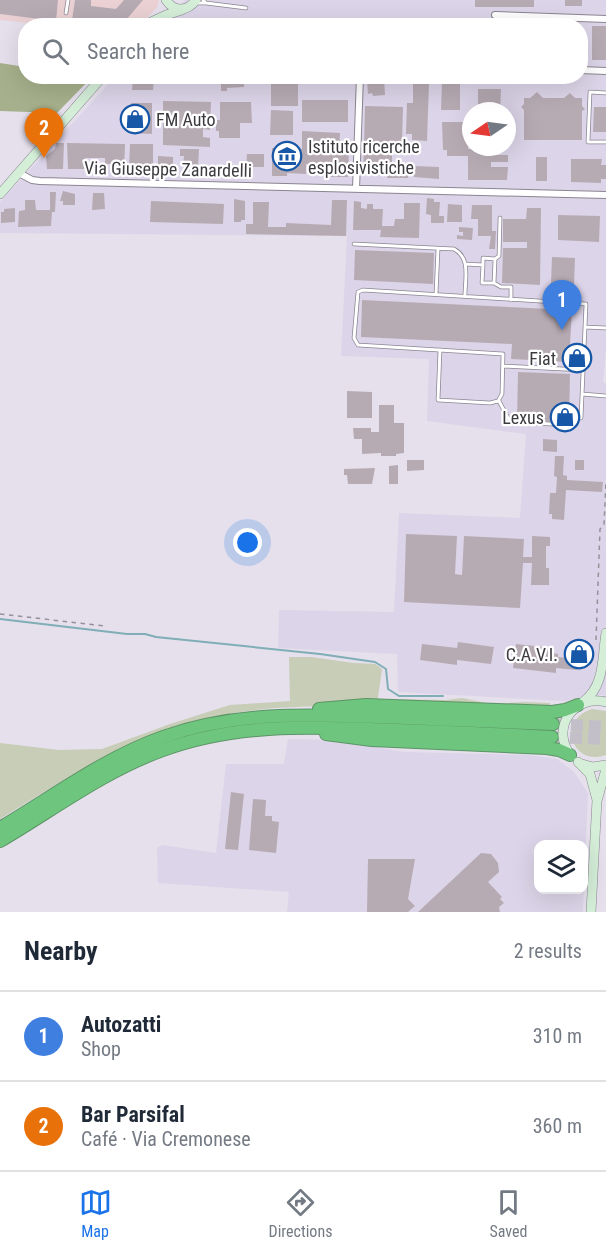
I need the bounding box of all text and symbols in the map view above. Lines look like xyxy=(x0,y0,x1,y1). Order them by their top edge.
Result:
search box xyxy=(18,18,588,84)
icon: search xyxy=(39,35,72,68)
text: Search here xyxy=(87,39,189,64)
north arrow xyxy=(462,102,516,156)
shop icon: FM Auto xyxy=(119,103,151,135)
pin: 2 xyxy=(24,108,63,158)
place label: FM Auto xyxy=(156,109,216,130)
place label: Istituto ricerche esplosivistiche xyxy=(308,136,420,178)
museum icon: Istituto ricerche esplosivistiche xyxy=(271,140,303,172)
street label: Via Giuseppe Zanardelli xyxy=(84,157,252,181)
pin: 1 xyxy=(542,280,582,330)
shop icon: Fiat xyxy=(561,342,593,374)
place label: Fiat xyxy=(529,348,556,369)
shop icon: Lexus xyxy=(549,401,581,433)
place label: Lexus xyxy=(502,407,544,428)
your location xyxy=(233,528,262,557)
shop icon: C.A.V.I. xyxy=(563,638,595,670)
place label: C.A.V.I. xyxy=(506,644,558,665)
map controls xyxy=(534,840,588,894)
button: layers xyxy=(534,840,588,894)
text: Nearby xyxy=(24,936,98,966)
text: 2 results xyxy=(514,939,582,963)
text: Autozatti xyxy=(81,1012,161,1037)
text: 1 xyxy=(38,1024,49,1048)
text: 310 m xyxy=(533,1024,582,1048)
text: Shop xyxy=(81,1037,121,1061)
text: Bar Parsifal xyxy=(81,1102,185,1127)
text: 2 xyxy=(38,1114,49,1138)
text: 360 m xyxy=(533,1114,582,1138)
text: Café · Via Cremonese xyxy=(81,1127,251,1151)
tab: Map xyxy=(79,1186,112,1241)
tab: Directions xyxy=(269,1186,332,1241)
tab: Saved xyxy=(489,1186,527,1241)

